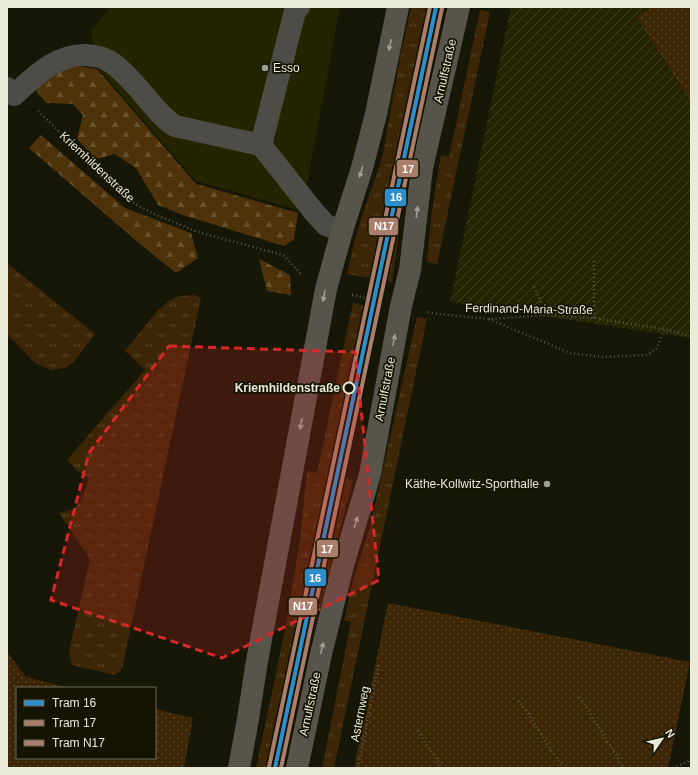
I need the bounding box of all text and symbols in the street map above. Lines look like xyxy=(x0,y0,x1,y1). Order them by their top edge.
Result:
street label: Arnulfstraße xyxy=(431,37,459,104)
one-way arrow xyxy=(387,39,393,51)
place label: Esso xyxy=(273,61,300,75)
marker: Esso xyxy=(260,63,270,73)
street label: Kriemhildenstraße xyxy=(57,129,138,206)
line badge: 17 xyxy=(396,159,419,178)
text: 17 xyxy=(402,163,414,175)
one-way arrow xyxy=(358,166,364,178)
line badge: 16 xyxy=(384,188,407,207)
text: 16 xyxy=(390,191,402,203)
one-way arrow xyxy=(413,206,420,218)
line badge: N17 xyxy=(368,217,399,236)
text: N17 xyxy=(374,220,394,232)
one-way arrow xyxy=(321,290,327,303)
street label: Ferdinand-Maria-Straße xyxy=(465,301,593,317)
one-way arrow xyxy=(392,334,398,346)
street label: Arnulfstraße xyxy=(372,355,398,422)
place label: Kriemhildenstraße xyxy=(235,381,340,395)
marker: Kriemhildenstraße xyxy=(342,381,356,395)
one-way arrow xyxy=(297,418,303,430)
place label: Käthe-Kollwitz-Sporthalle xyxy=(405,477,539,491)
marker: Käthe-Kollwitz-Sporthalle xyxy=(542,479,552,489)
one-way arrow xyxy=(353,516,359,528)
line badge: 17 xyxy=(316,539,339,558)
text: 17 xyxy=(321,543,333,555)
line badge: 16 xyxy=(304,568,327,587)
text: 16 xyxy=(309,572,321,584)
line badge: N17 xyxy=(288,597,318,616)
text: N17 xyxy=(293,600,313,612)
one-way arrow xyxy=(320,641,326,654)
street label: Arnulfstraße xyxy=(296,670,324,737)
street label: Asternweg xyxy=(348,685,372,743)
legend xyxy=(16,687,156,759)
text: Tram 16 xyxy=(52,696,97,710)
text: Tram 17 xyxy=(52,716,97,730)
north arrow xyxy=(642,719,682,759)
text: N xyxy=(663,727,678,740)
text: Tram N17 xyxy=(52,736,105,750)

